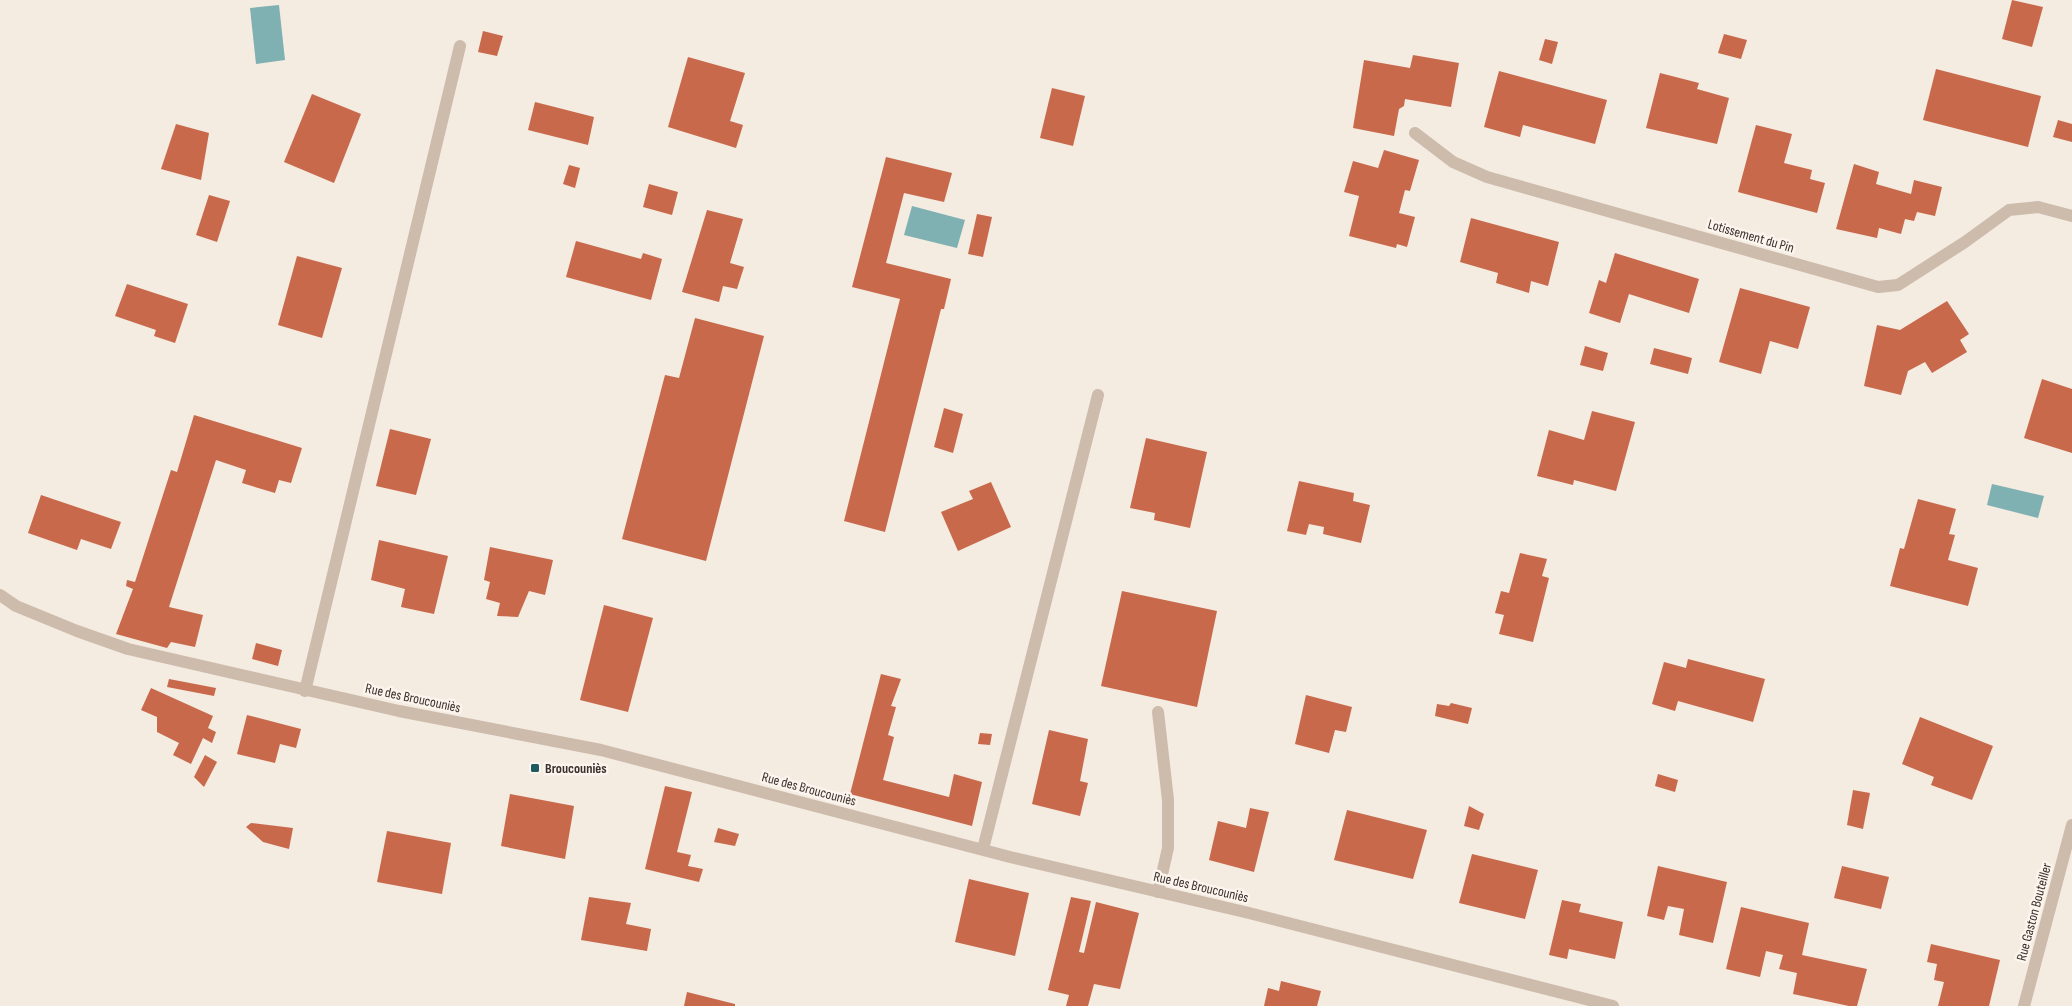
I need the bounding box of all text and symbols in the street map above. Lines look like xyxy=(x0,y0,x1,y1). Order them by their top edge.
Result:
street label: Lotissement du Pin xyxy=(1706,216,1796,256)
street label: Rue des Broucouniès xyxy=(364,680,462,716)
place label: Broucouniès xyxy=(545,760,607,777)
marker: Broucouniès xyxy=(529,762,541,774)
street label: Rue des Broucouniès xyxy=(760,768,858,810)
street label: Rue Gaston Bouteiller xyxy=(2013,861,2055,963)
street label: Rue des Broucouniès xyxy=(1152,868,1250,906)

